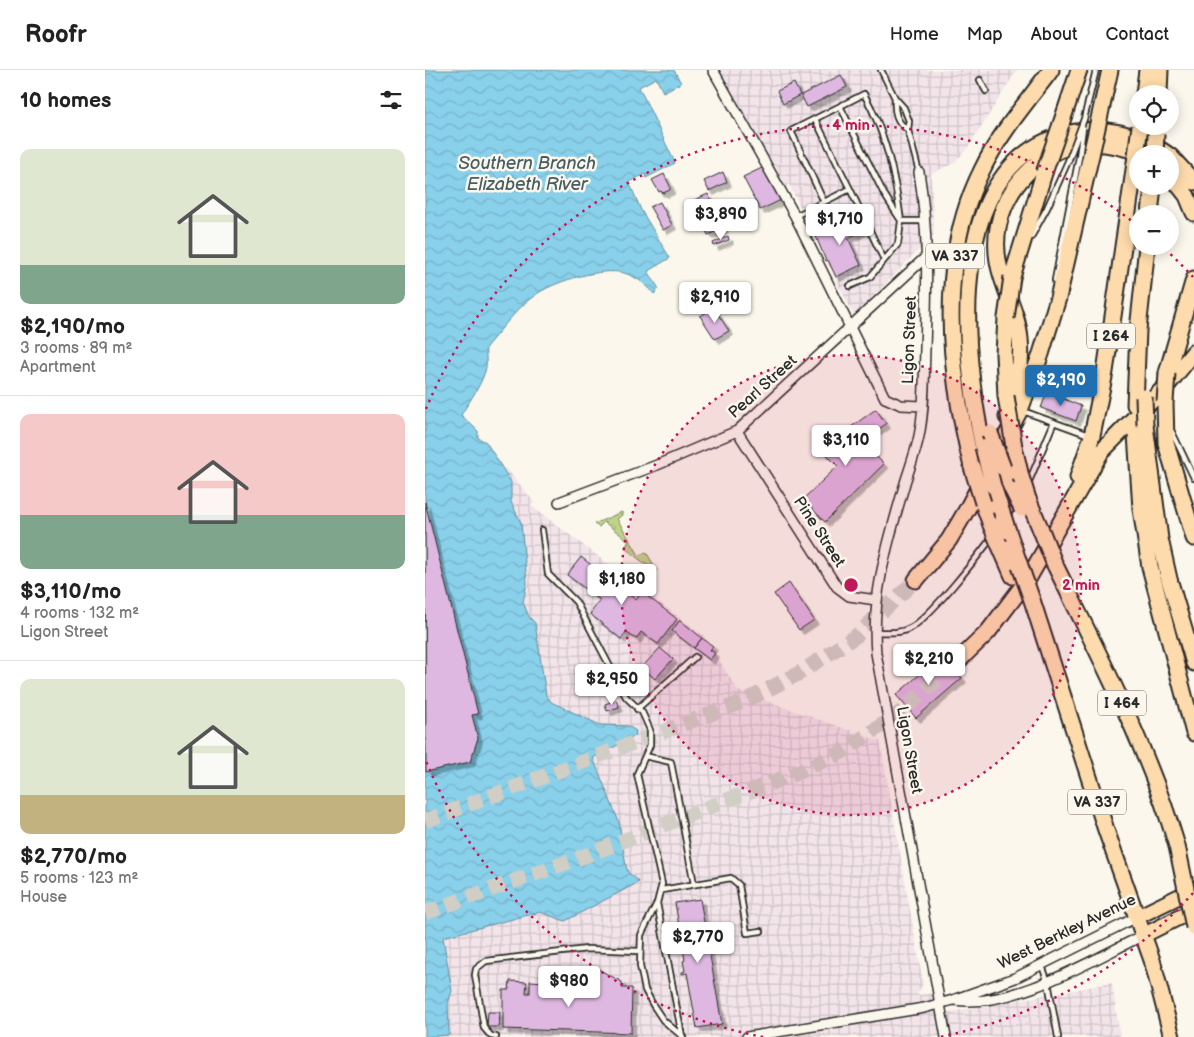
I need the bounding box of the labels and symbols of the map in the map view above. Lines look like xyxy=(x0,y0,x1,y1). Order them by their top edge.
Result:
text: 4 min xyxy=(832,116,870,135)
water label: Southern Branch Elizabeth River xyxy=(458,153,596,195)
pin: $3,890 xyxy=(680,198,762,241)
pin: $1,710 xyxy=(799,204,881,246)
road number: VA 337 xyxy=(926,244,984,268)
pin: $2,910 xyxy=(674,282,756,324)
street label: Ligon Street xyxy=(899,295,921,384)
road number: I 264 xyxy=(1087,324,1135,348)
street label: Pearl Street xyxy=(725,351,801,423)
pin: $2,190 xyxy=(1020,364,1102,407)
pin: $3,110 xyxy=(805,424,887,467)
street label: Pine Street xyxy=(789,493,849,571)
pin: $1,180 xyxy=(581,564,663,606)
centre of rings xyxy=(842,576,860,594)
text: 2 min xyxy=(1062,576,1100,595)
pin: $2,210 xyxy=(888,644,970,686)
pin: $2,950 xyxy=(571,664,653,706)
road number: I 464 xyxy=(1098,690,1146,716)
street label: Ligon Street xyxy=(892,705,926,795)
road number: VA 337 xyxy=(1068,790,1126,814)
street label: West Berkley Avenue xyxy=(995,890,1140,974)
pin: $2,770 xyxy=(657,922,739,964)
pin: $980 xyxy=(539,966,599,1008)

